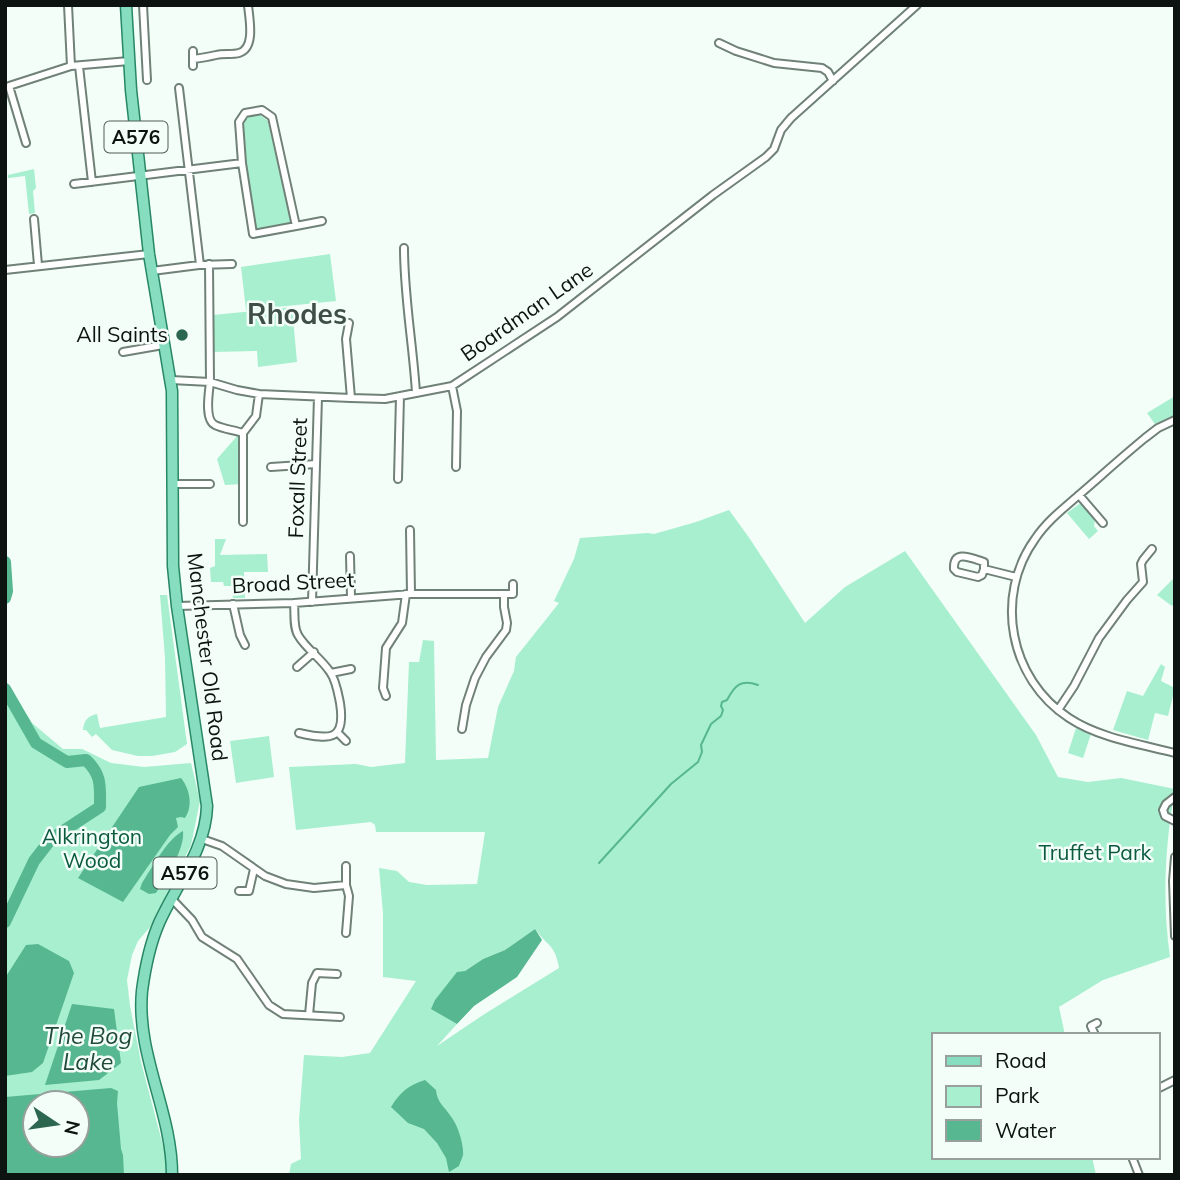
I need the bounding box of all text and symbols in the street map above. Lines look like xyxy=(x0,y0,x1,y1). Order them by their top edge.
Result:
road number: A576 xyxy=(104,122,168,153)
street label: Boardman Lane xyxy=(455,256,598,366)
district label: Rhodes xyxy=(247,296,347,331)
place label: All Saints xyxy=(76,321,168,347)
marker: All Saints xyxy=(174,327,190,343)
street label: Foxall Street xyxy=(282,417,312,539)
street label: Manchester Old Road xyxy=(182,551,234,763)
street label: Broad Street xyxy=(231,566,355,598)
park label: Alkrington Wood xyxy=(42,823,142,873)
park label: Truffet Park xyxy=(1039,839,1152,865)
road number: A576 xyxy=(154,858,216,888)
water label: The Bog Lake xyxy=(44,1021,132,1076)
legend xyxy=(932,1033,1159,1159)
text: Road xyxy=(995,1047,1046,1073)
text: Park xyxy=(995,1082,1039,1108)
north arrow xyxy=(21,1089,91,1159)
text: Water xyxy=(995,1117,1056,1143)
text: N xyxy=(59,1118,86,1138)

